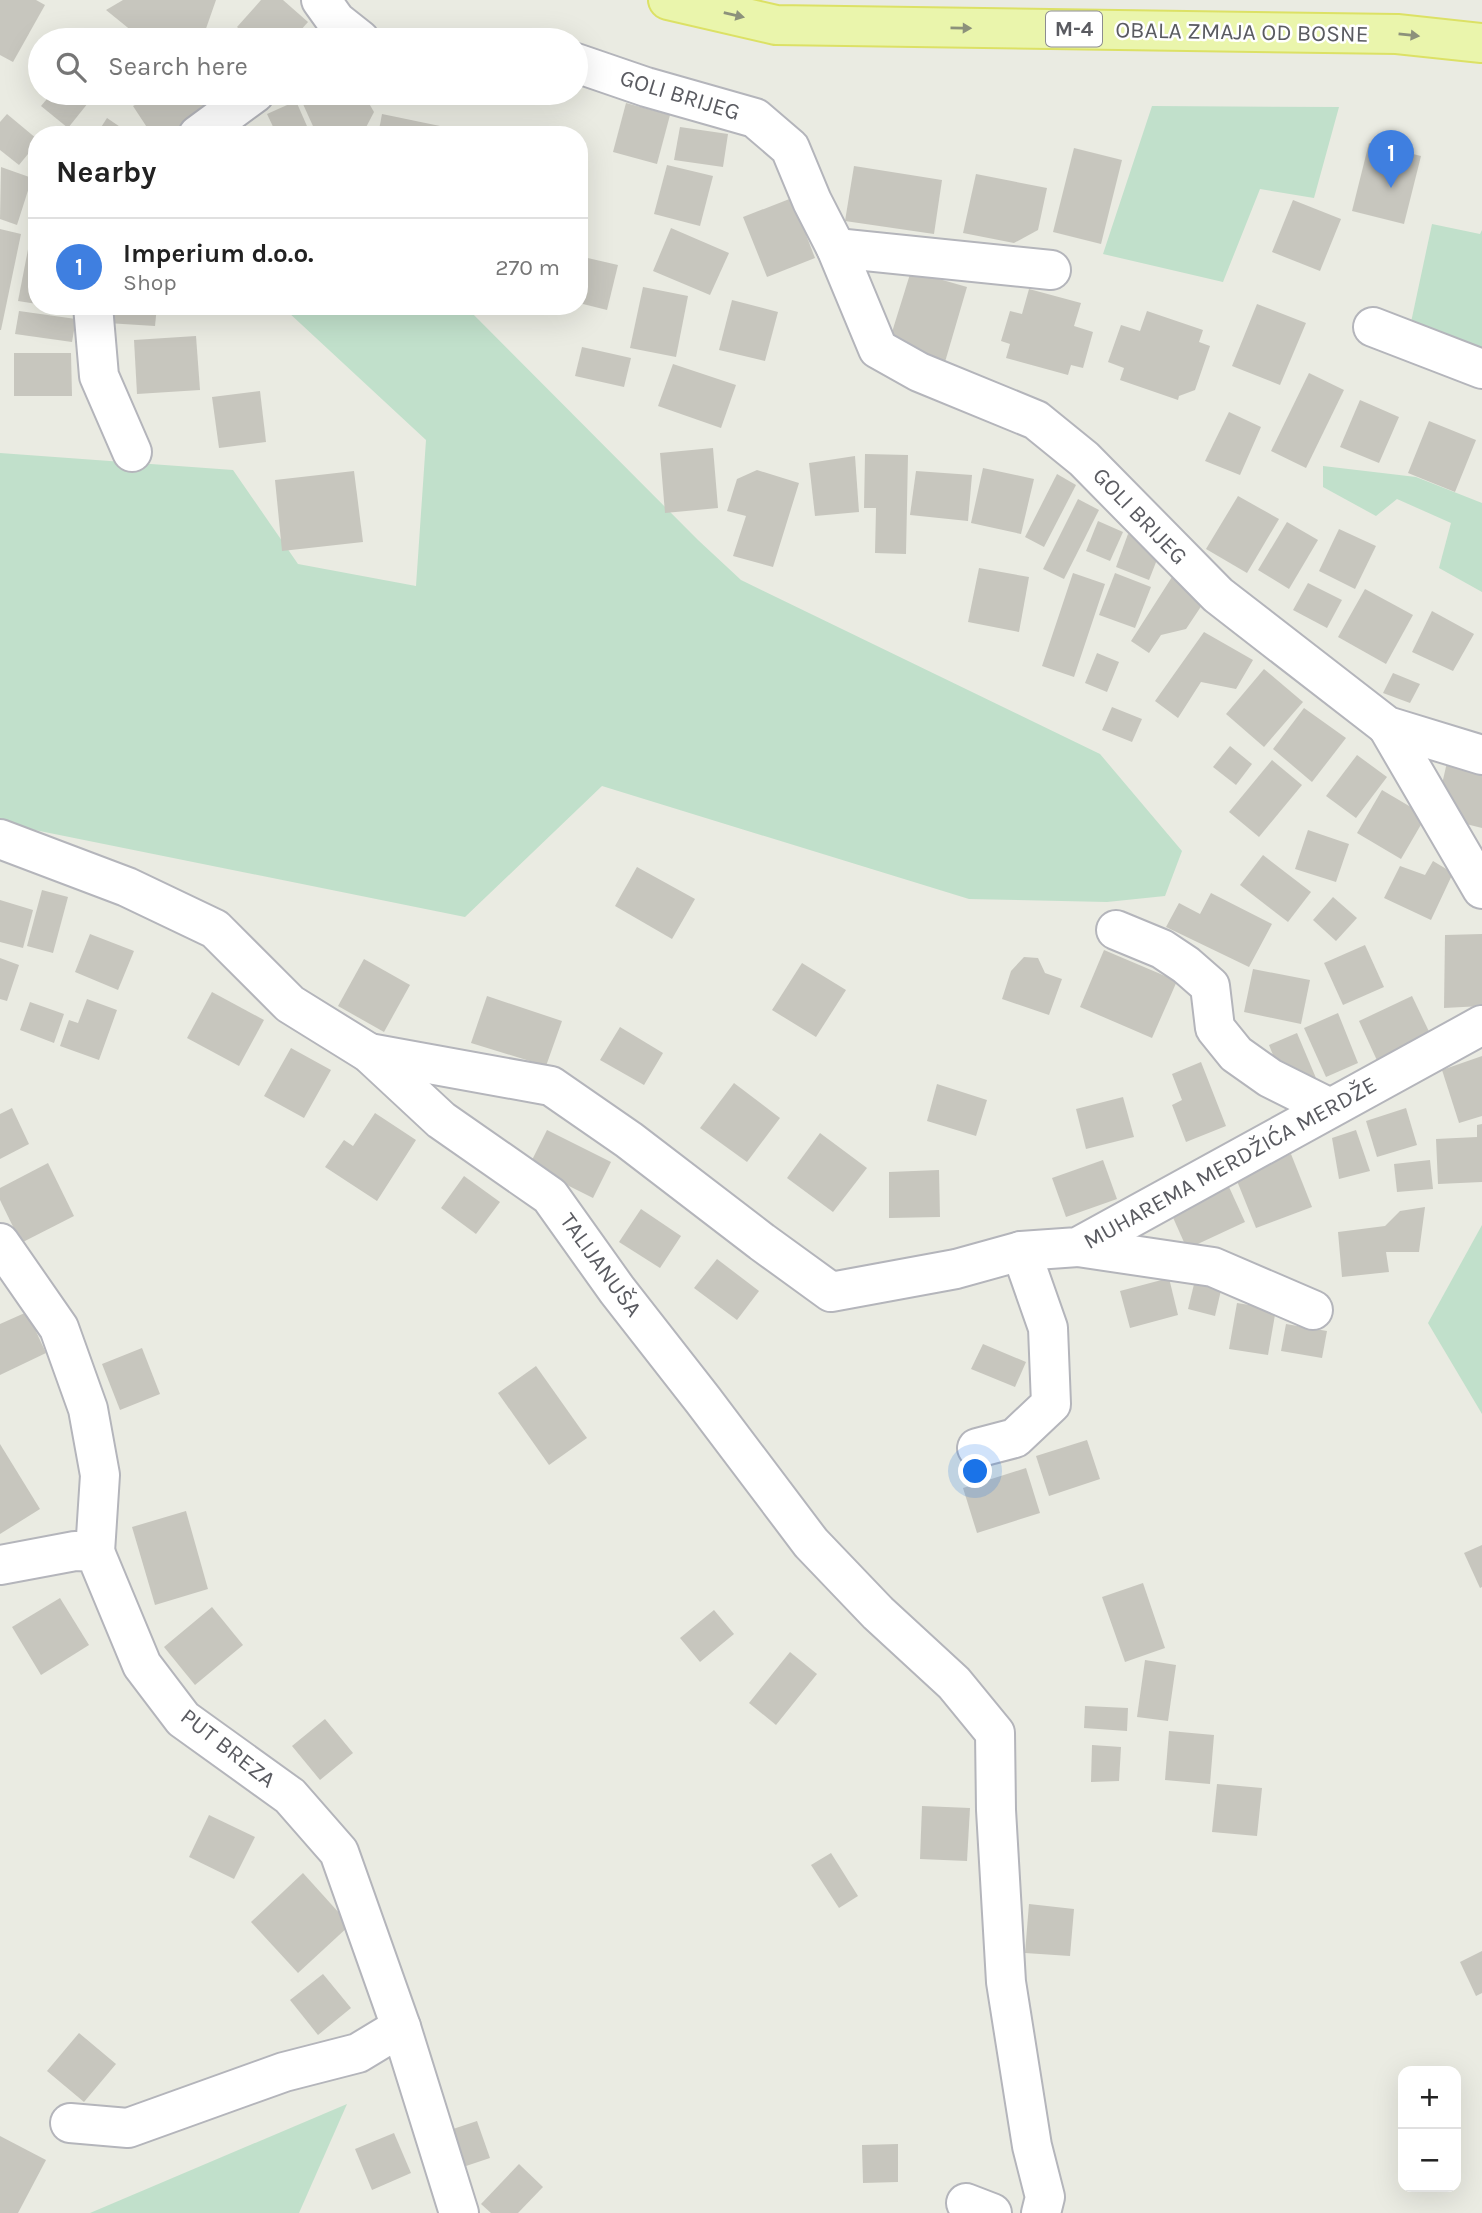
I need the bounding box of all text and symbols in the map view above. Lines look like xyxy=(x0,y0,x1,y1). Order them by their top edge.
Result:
one-way arrow xyxy=(724,10,746,21)
road number: M-4 xyxy=(1046,12,1102,46)
street label: OBALA ZMAJA OD BOSNE xyxy=(1115,16,1369,48)
one-way arrow xyxy=(950,22,972,33)
search box xyxy=(28,28,588,105)
one-way arrow xyxy=(1398,30,1420,41)
icon: search xyxy=(52,48,90,86)
text: Search here xyxy=(108,51,248,82)
street label: GOLI BRIJEG xyxy=(617,64,743,126)
pin: 1 xyxy=(1368,130,1414,188)
text: Nearby xyxy=(56,154,156,190)
text: Imperium d.o.o. xyxy=(123,238,314,269)
text: 1 xyxy=(75,254,83,281)
text: 270 m xyxy=(495,254,560,281)
text: Shop xyxy=(123,269,177,296)
street label: GOLI BRIJEG xyxy=(1087,462,1193,570)
street label: MUHAREMA MERDŽIĆA MERDŽE xyxy=(1079,1071,1381,1255)
street label: TALIJANUŠA xyxy=(554,1208,648,1322)
your location xyxy=(958,1454,992,1488)
street label: PUT BREZA xyxy=(175,1703,281,1793)
map controls xyxy=(1398,2066,1461,2192)
button: + xyxy=(1398,2066,1461,2129)
button: − xyxy=(1398,2129,1461,2192)

